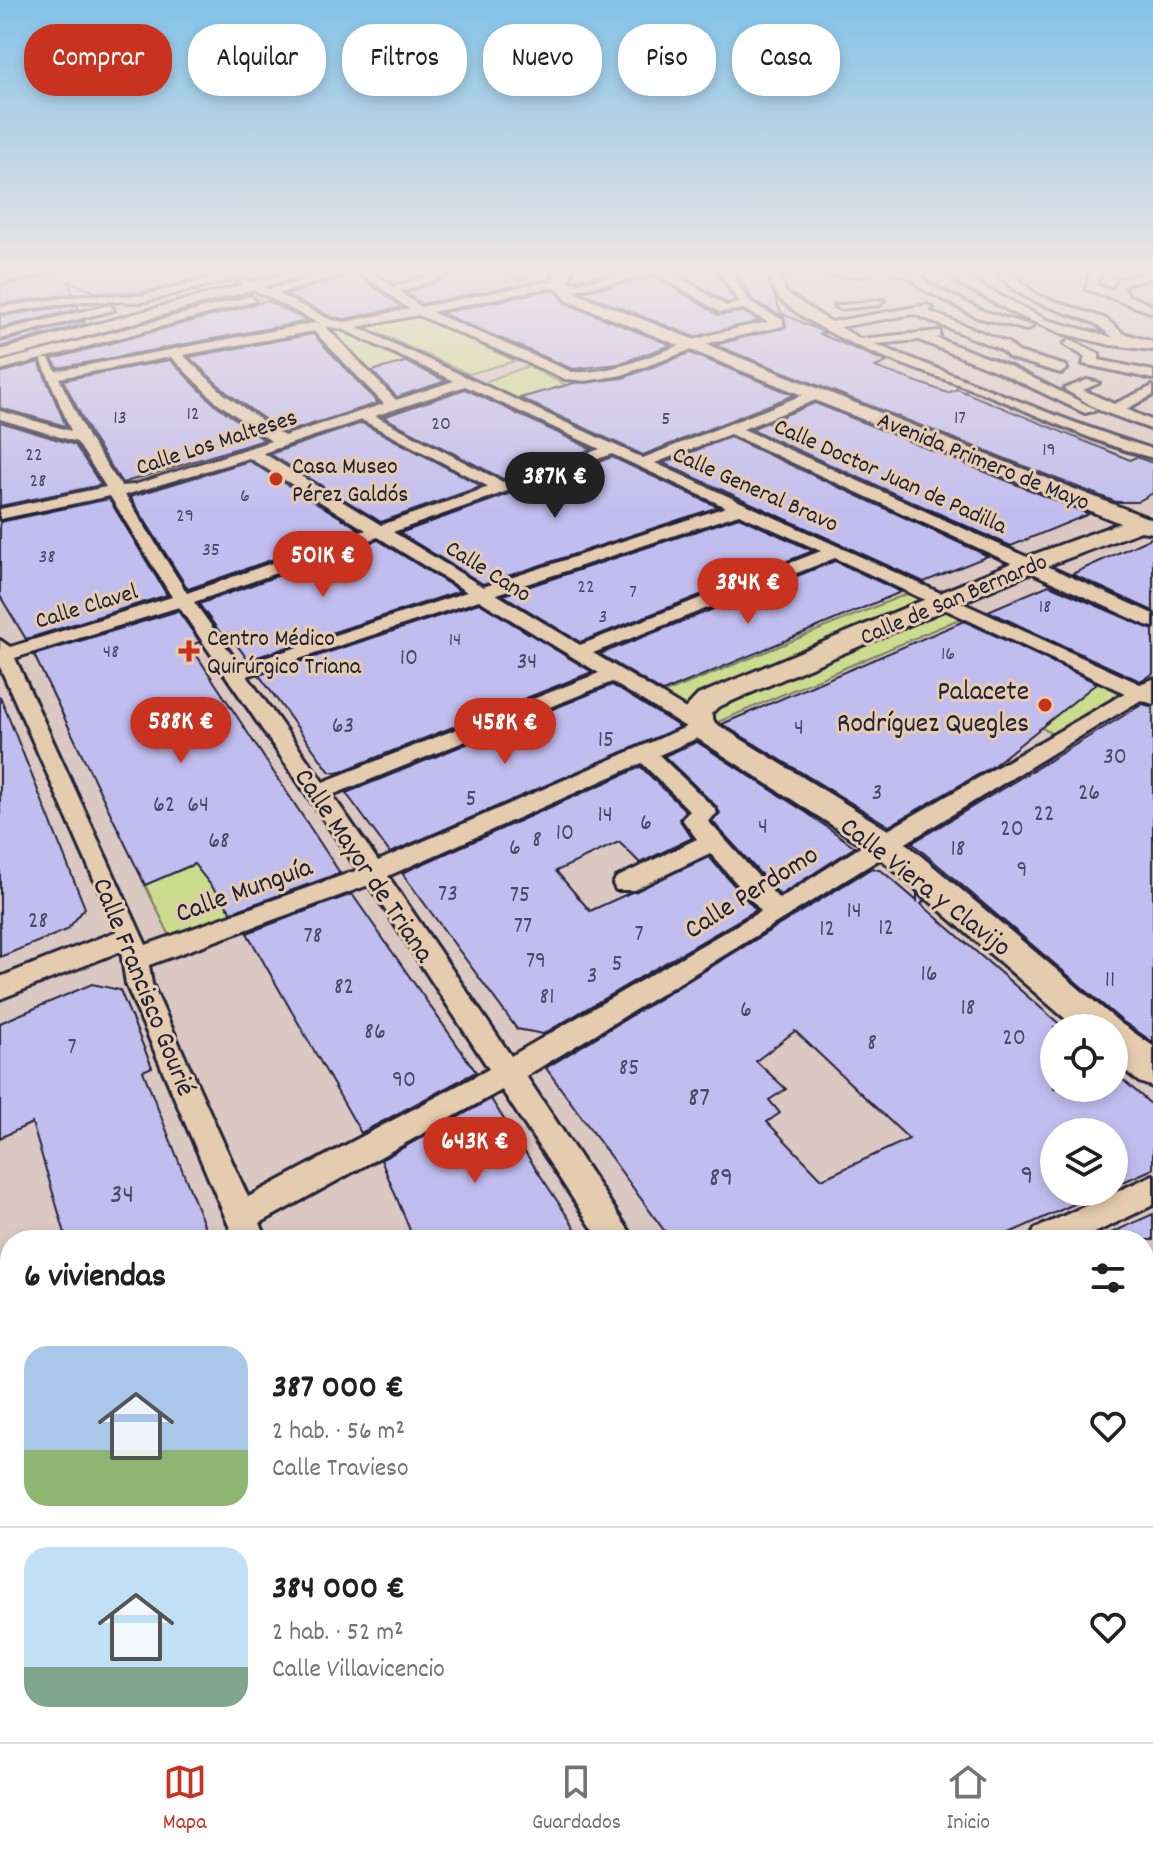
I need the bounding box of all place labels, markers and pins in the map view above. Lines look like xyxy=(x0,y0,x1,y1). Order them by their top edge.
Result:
place label: Casa Museo Pérez Galdós xyxy=(292,451,408,513)
pin: 387K € xyxy=(490,452,620,520)
marker: Casa Museo Pérez Galdós xyxy=(267,470,285,488)
pin: 501K € xyxy=(258,531,388,599)
pin: 384K € xyxy=(683,558,813,626)
place label: Centro Médico Quirúrgico Triana xyxy=(207,623,362,685)
marker: Centro Médico Quirúrgico Triana xyxy=(178,640,200,662)
place label: Palacete Rodríguez Quegles xyxy=(837,674,1029,746)
marker: Palacete Rodríguez Quegles xyxy=(1036,696,1054,714)
pin: 588K € xyxy=(116,697,246,765)
pin: 458K € xyxy=(440,698,570,766)
pin: 643K € xyxy=(410,1117,540,1185)

